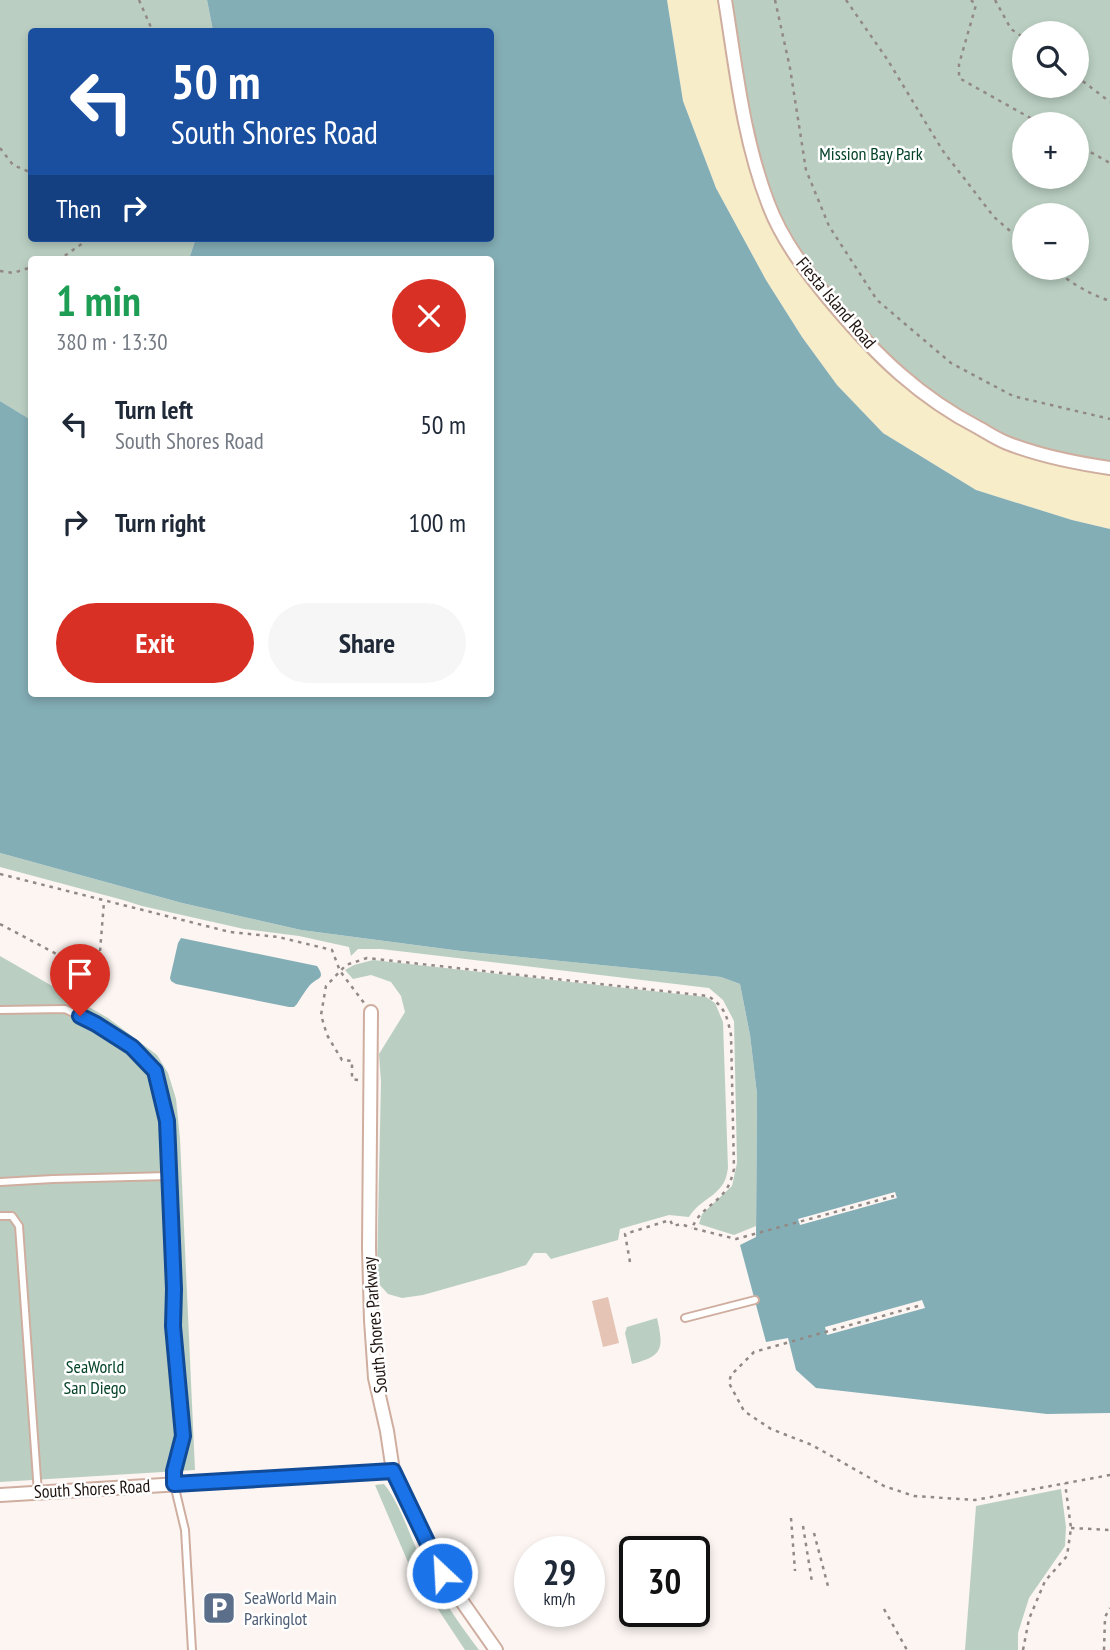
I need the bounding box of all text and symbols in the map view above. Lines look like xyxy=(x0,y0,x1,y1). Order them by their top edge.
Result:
map controls xyxy=(1012,21,1089,280)
button: search xyxy=(1012,21,1089,98)
text: 50 m xyxy=(171,49,260,113)
icon: left xyxy=(56,56,147,147)
text: South Shores Road xyxy=(171,111,378,153)
button: + xyxy=(1012,112,1089,189)
park label: Mission Bay Park xyxy=(819,142,923,165)
icon: right xyxy=(115,189,153,227)
text: Then xyxy=(56,192,101,225)
button: − xyxy=(1012,203,1089,280)
street label: Fiesta Island Road xyxy=(791,252,881,353)
text: 1 min xyxy=(56,273,141,328)
button: close xyxy=(392,279,466,353)
text: 380 m · 13:30 xyxy=(56,327,168,356)
text: Turn left xyxy=(115,393,193,426)
icon: left xyxy=(56,405,94,443)
text: 50 m xyxy=(420,408,466,441)
text: South Shores Road xyxy=(115,426,264,455)
icon: right xyxy=(56,503,94,541)
text: Turn right xyxy=(115,506,206,539)
text: 100 m xyxy=(408,506,466,539)
button: Exit xyxy=(56,603,254,683)
button: Share xyxy=(268,603,466,683)
pin xyxy=(50,944,110,1016)
icon: arrive xyxy=(61,955,99,993)
street label: South Shores Parkway xyxy=(357,1256,392,1394)
park label: SeaWorld San Diego xyxy=(64,1355,127,1399)
street label: South Shores Road xyxy=(33,1474,151,1503)
position arrow xyxy=(405,1536,479,1610)
speed limit sign: 30 xyxy=(619,1536,710,1627)
text: 29 xyxy=(543,1549,576,1595)
place label: SeaWorld Main Parkinglot xyxy=(244,1586,337,1630)
text: km/h xyxy=(544,1587,575,1610)
parking icon: SeaWorld Main Parkinglot xyxy=(200,1589,238,1627)

